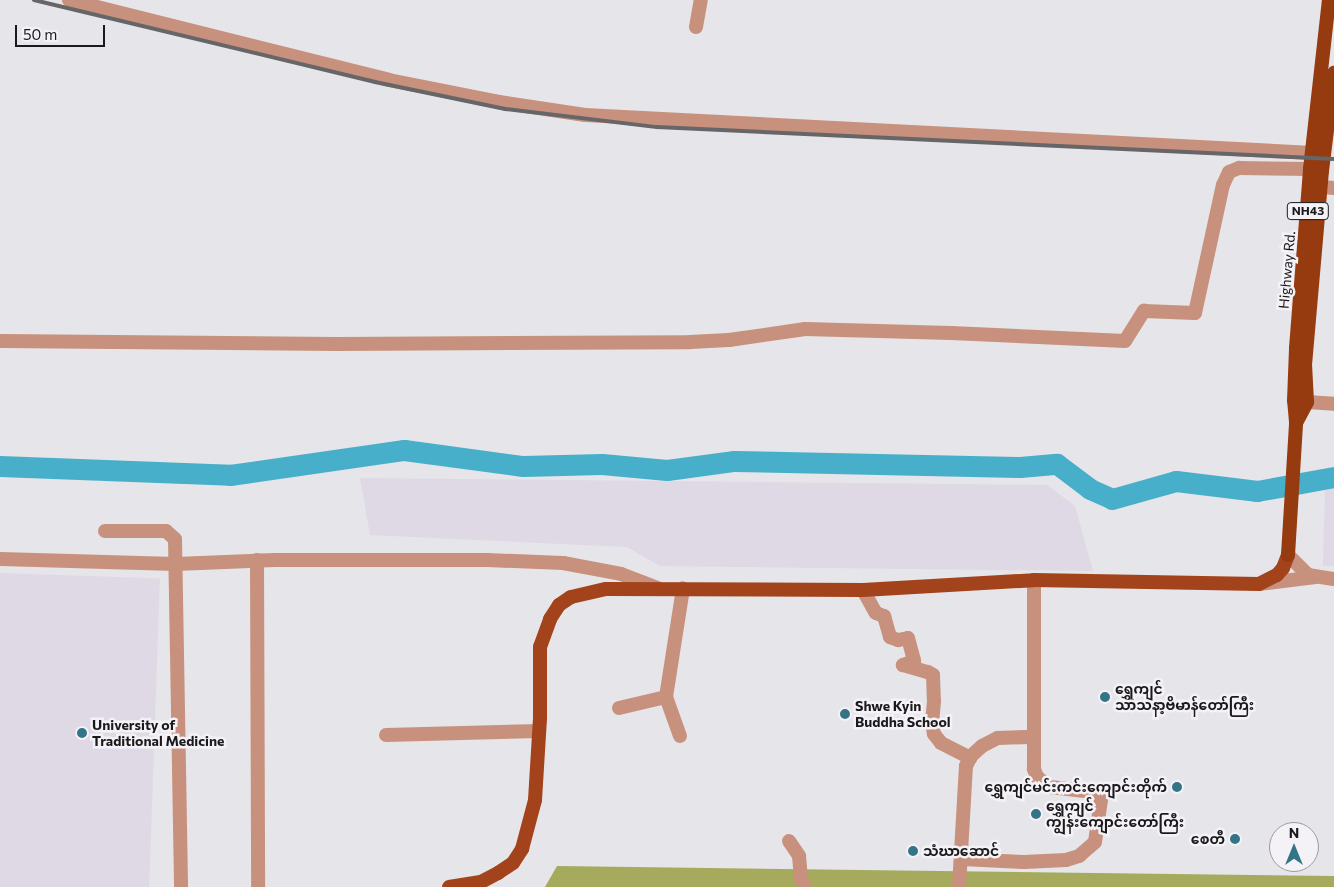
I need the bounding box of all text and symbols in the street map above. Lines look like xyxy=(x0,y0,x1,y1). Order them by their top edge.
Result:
scale bar xyxy=(18,15,108,47)
text: 50 m xyxy=(23,25,57,43)
road number: NH43 xyxy=(1287,202,1329,220)
street label: Highway Rd. xyxy=(1275,230,1299,310)
place label: ရွှေကျင် သာသနာ့ဗိမာန်တော်ကြီး xyxy=(1115,681,1254,714)
marker: ရွှေကျင် သာသနာ့ဗိမာန်တော်ကြီး xyxy=(1099,691,1111,703)
place label: Shwe Kyin Buddha School xyxy=(855,698,951,730)
marker: Shwe Kyin Buddha School xyxy=(839,708,851,720)
place label: University of Traditional Medicine xyxy=(92,717,224,750)
marker: University of Traditional Medicine xyxy=(76,727,88,739)
place label: ရွှေကျင်မင်းကင်းကျောင်းတိုက် xyxy=(985,779,1167,795)
marker: ရွှေကျင်မင်းကင်းကျောင်းတိုက် xyxy=(1171,781,1183,793)
place label: ရွှေကျင် ကျွန်းကျောင်းတော်ကြီး xyxy=(1046,798,1184,830)
marker: ရွှေကျင် ကျွန်းကျောင်းတော်ကြီး xyxy=(1030,808,1042,820)
north arrow xyxy=(1269,822,1319,872)
text: N xyxy=(1289,824,1299,841)
place label: စေတီ xyxy=(1191,831,1225,847)
marker: စေတီ xyxy=(1229,833,1241,845)
place label: သံဃာဆောင် xyxy=(923,843,999,859)
marker: သံဃာဆောင် xyxy=(907,845,919,857)

